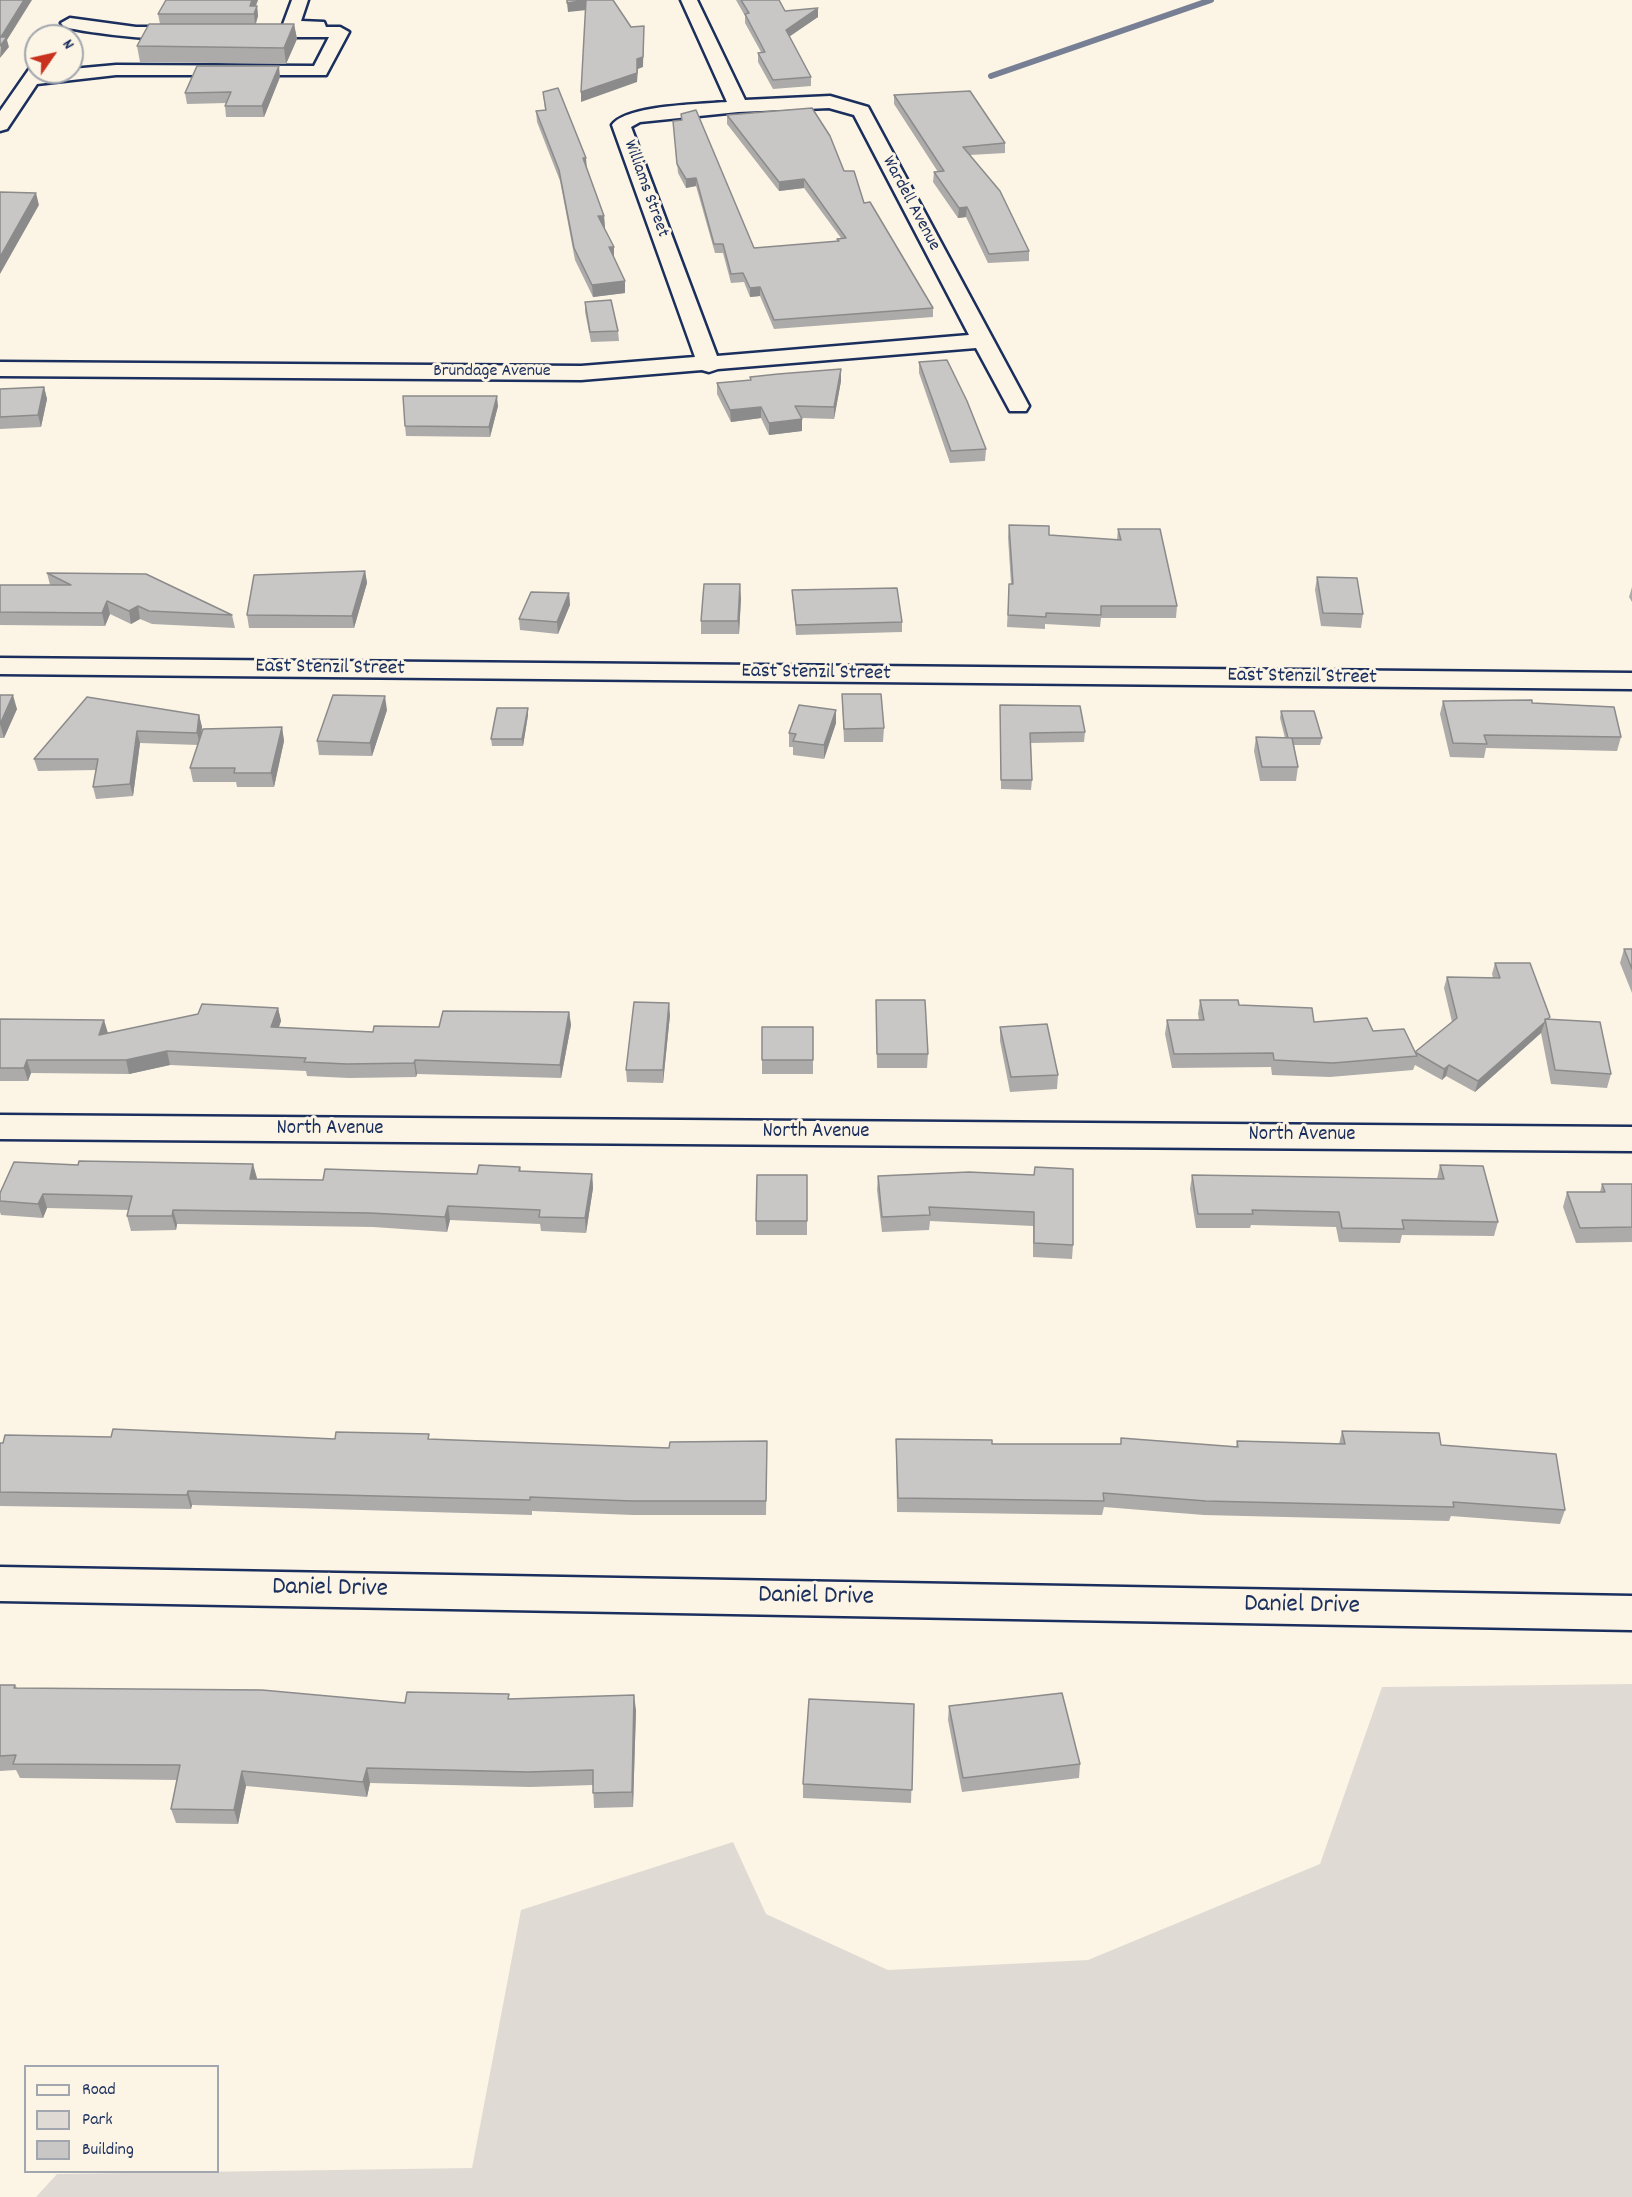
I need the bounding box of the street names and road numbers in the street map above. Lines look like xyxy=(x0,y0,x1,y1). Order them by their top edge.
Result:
street label: Williams Street xyxy=(617,138,673,240)
street label: Wardell Avenue xyxy=(876,153,944,255)
street label: Brundage Avenue xyxy=(433,362,551,384)
street label: East Stenzil Street xyxy=(255,655,405,683)
street label: East Stenzil Street xyxy=(741,660,891,688)
street label: East Stenzil Street xyxy=(1227,664,1377,692)
street label: North Avenue xyxy=(276,1117,384,1143)
street label: North Avenue xyxy=(762,1120,870,1146)
street label: North Avenue xyxy=(1248,1123,1356,1149)
street label: Daniel Drive xyxy=(272,1573,388,1607)
street label: Daniel Drive xyxy=(758,1581,874,1615)
street label: Daniel Drive xyxy=(1244,1590,1360,1624)

